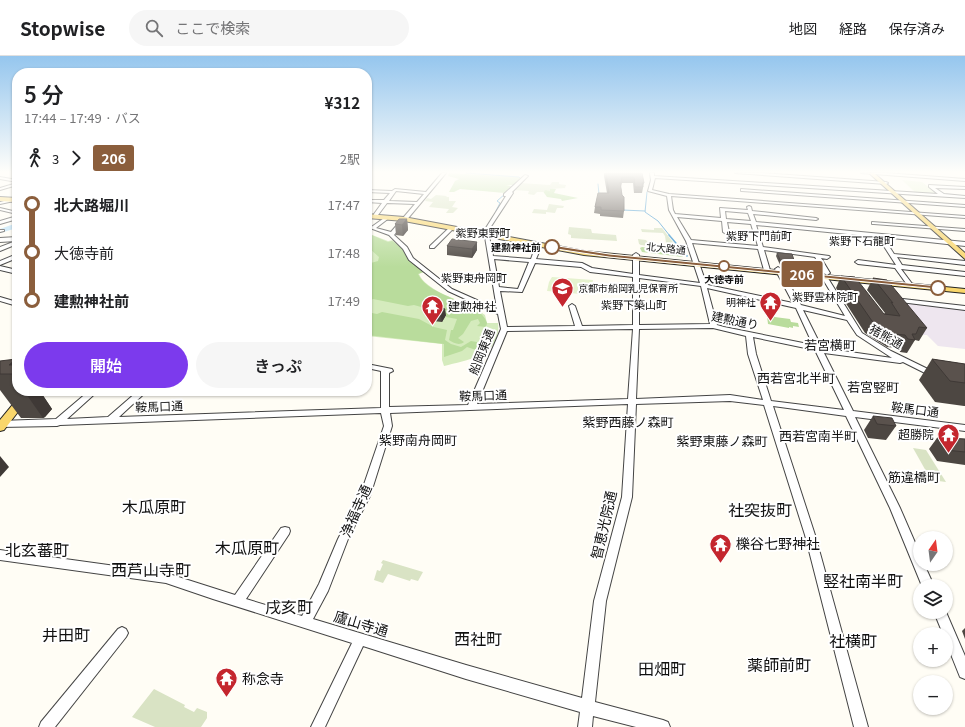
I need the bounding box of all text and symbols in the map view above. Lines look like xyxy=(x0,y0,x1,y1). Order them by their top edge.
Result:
search box xyxy=(129,10,409,46)
text: Stopwise xyxy=(20,14,105,41)
icon: search xyxy=(143,17,165,39)
text: ここで検索 xyxy=(175,17,250,38)
text: 地図 xyxy=(789,18,817,38)
text: 経路 xyxy=(839,18,867,38)
text: 保存済み xyxy=(889,18,945,38)
text: 5 分 xyxy=(24,77,64,109)
text: ¥312 xyxy=(325,92,360,113)
text: 17:44 – 17:49 · バス xyxy=(24,108,141,127)
icon: walk xyxy=(24,147,46,169)
icon: forward xyxy=(65,147,87,169)
text: 206 xyxy=(101,148,126,168)
text: 3 xyxy=(52,149,59,168)
text: 2駅 xyxy=(340,149,360,168)
text: 北大路堀川 xyxy=(54,194,129,215)
text: 17:47 xyxy=(328,195,360,214)
district label: 紫野東野町 xyxy=(456,224,511,240)
district label: 紫野下門前町 xyxy=(726,227,792,243)
district label: 紫野下石龍町 xyxy=(829,232,895,248)
street label: 北大路通 xyxy=(645,238,687,257)
place label: 建勲神社前 xyxy=(491,239,541,254)
marker: 建勲神社前 xyxy=(544,239,560,255)
text: 大徳寺前 xyxy=(54,242,114,263)
text: 17:48 xyxy=(328,243,360,262)
marker: 大徳寺前 xyxy=(718,260,730,272)
line badge: 206 xyxy=(779,261,825,287)
text: 206 xyxy=(790,264,814,284)
district label: 紫野東舟岡町 xyxy=(441,269,507,285)
place label: 大徳寺前 xyxy=(704,271,744,286)
school or university icon: 京都市船岡乳児保育所 xyxy=(550,275,576,308)
place label: 京都市船岡乳児保育所 xyxy=(578,280,678,295)
unlabelled marker xyxy=(930,280,946,296)
district label: 紫野雲林院町 xyxy=(792,288,858,304)
temple icon: 明神社 xyxy=(758,289,784,322)
text: 建勲神社前 xyxy=(54,290,129,311)
text: 17:49 xyxy=(328,291,360,310)
temple icon: 建勲神社 xyxy=(420,294,446,327)
place label: 明神社 xyxy=(726,294,756,309)
district label: 紫野下築山町 xyxy=(601,296,667,312)
place label: 建勲神社 xyxy=(448,297,496,314)
street label: 建勲通り xyxy=(710,307,760,332)
street label: 猪熊通 xyxy=(867,320,907,352)
street label: 船岡東通 xyxy=(464,326,497,377)
district label: 若宮横町 xyxy=(804,335,856,354)
button: 開始 xyxy=(24,342,188,388)
button: きっぷ xyxy=(196,342,360,388)
district label: 西若宮北半町 xyxy=(757,368,835,387)
district label: 若宮竪町 xyxy=(847,377,899,396)
street label: 鞍馬口通 xyxy=(459,385,507,404)
street label: 鞍馬口通 xyxy=(135,396,183,415)
street label: 鞍馬口通 xyxy=(890,397,940,420)
district label: 紫野西藤ノ森町 xyxy=(582,412,674,431)
temple icon: 超勝院 xyxy=(936,422,962,455)
place label: 超勝院 xyxy=(898,425,934,442)
district label: 西若宮南半町 xyxy=(779,426,857,445)
district label: 紫野南舟岡町 xyxy=(379,430,457,449)
district label: 紫野東藤ノ森町 xyxy=(676,431,768,450)
district label: 筋違橋町 xyxy=(888,467,940,486)
street label: 浄福寺通 xyxy=(335,481,376,540)
street label: 智恵光院通 xyxy=(585,488,621,561)
district label: 木瓜原町 xyxy=(122,494,186,518)
district label: 社突抜町 xyxy=(728,497,792,521)
temple icon: 櫟谷七野神社 xyxy=(708,531,734,564)
north arrow xyxy=(913,531,953,571)
map controls xyxy=(913,531,953,715)
place label: 櫟谷七野神社 xyxy=(736,533,820,553)
district label: 木瓜原町 xyxy=(215,535,279,559)
district label: 北玄蕃町 xyxy=(5,537,69,561)
district label: 西芦山寺町 xyxy=(111,557,191,581)
district label: 竪社南半町 xyxy=(823,568,903,592)
button: layers xyxy=(913,579,953,619)
district label: 戌亥町 xyxy=(265,594,313,618)
street label: 廬山寺通 xyxy=(332,605,391,641)
district label: 井田町 xyxy=(42,622,90,646)
district label: 西社町 xyxy=(454,626,502,650)
button: + xyxy=(913,627,953,667)
district label: 社横町 xyxy=(829,628,877,652)
district label: 薬師前町 xyxy=(747,652,811,676)
district label: 田畑町 xyxy=(638,656,686,680)
temple icon: 称念寺 xyxy=(213,666,239,699)
place label: 称念寺 xyxy=(242,668,284,688)
button: − xyxy=(913,675,953,715)

